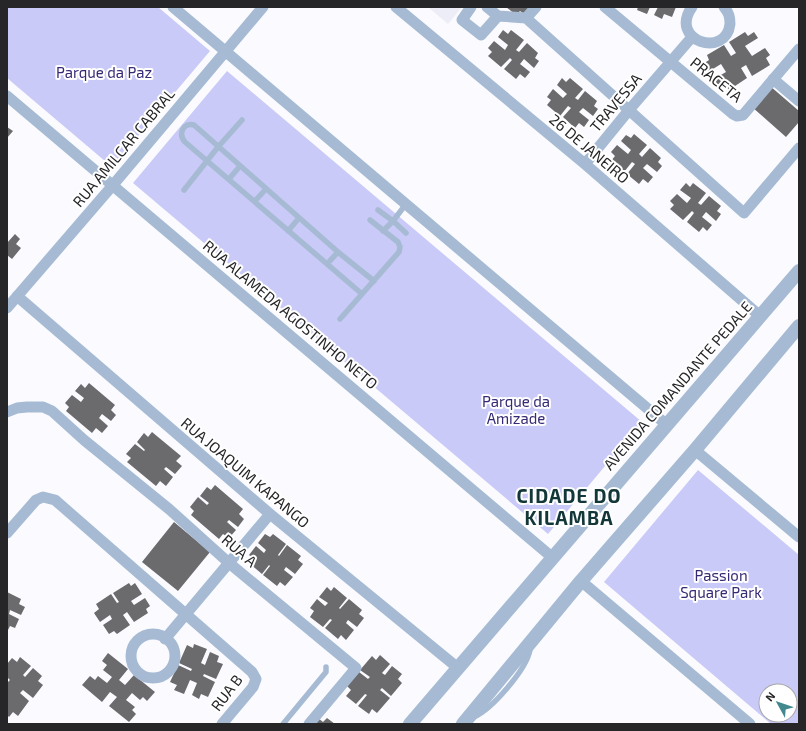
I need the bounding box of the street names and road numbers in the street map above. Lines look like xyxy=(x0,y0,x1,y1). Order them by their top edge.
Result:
street label: PRACETA xyxy=(687,53,747,106)
street label: TRAVESSA xyxy=(586,69,645,135)
street label: RUA AMILCAR CABRAL xyxy=(68,84,178,210)
street label: 26 DE JANEIRO xyxy=(546,110,633,187)
street label: RUA ALAMEDA AGOSTINHO NETO xyxy=(200,236,382,393)
street label: AVENIDA COMANDANTE PEDALE xyxy=(599,297,755,473)
street label: RUA JOAQUIM KAPANGO xyxy=(177,413,313,532)
street label: RUA A xyxy=(218,530,261,571)
street label: RUA B xyxy=(207,671,246,714)

